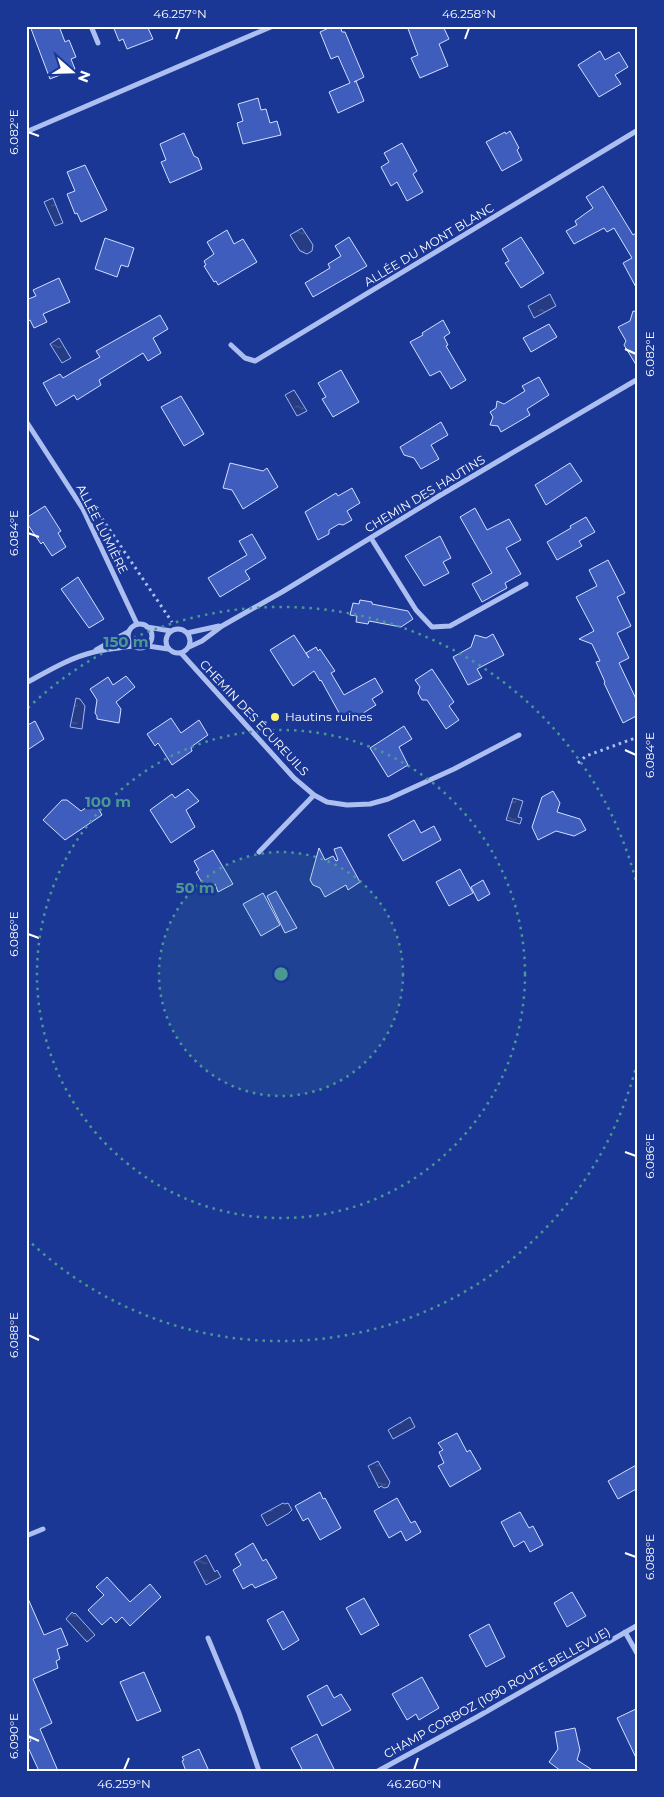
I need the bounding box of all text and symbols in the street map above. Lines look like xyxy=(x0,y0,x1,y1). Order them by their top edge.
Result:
text: 46.257°N xyxy=(153,6,207,21)
text: 46.258°N xyxy=(442,6,496,21)
north arrow xyxy=(48,48,98,98)
text: N xyxy=(74,68,95,85)
text: 6.082°E xyxy=(6,109,21,155)
street label: ALLÉE DU MONT BLANC xyxy=(361,200,497,289)
text: 6.082°E xyxy=(642,331,657,377)
street label: CHEMIN DES HAUTINS xyxy=(362,452,488,536)
street label: ALLÉE LUMIÈRE xyxy=(73,482,131,576)
text: 6.084°E xyxy=(6,510,21,556)
text: 150 m xyxy=(104,632,148,651)
street label: CHEMIN DES ÉCUREUILS xyxy=(197,657,312,779)
place label: Hautins ruines xyxy=(285,709,373,724)
marker: Hautins ruines xyxy=(269,711,281,723)
text: 6.084°E xyxy=(642,732,657,778)
text: 100 m xyxy=(85,792,131,811)
text: 50 m xyxy=(175,878,215,897)
text: 6.086°E xyxy=(6,911,21,957)
centre of rings xyxy=(272,965,290,983)
text: 6.086°E xyxy=(642,1133,657,1179)
text: 6.088°E xyxy=(6,1312,21,1358)
text: 6.088°E xyxy=(642,1534,657,1580)
street label: CHAMP CORBOZ (1090 ROUTE BELLEVUE) xyxy=(381,1624,613,1761)
text: 6.090°E xyxy=(6,1713,21,1759)
text: 46.259°N xyxy=(97,1776,151,1791)
text: 46.260°N xyxy=(387,1776,441,1791)

